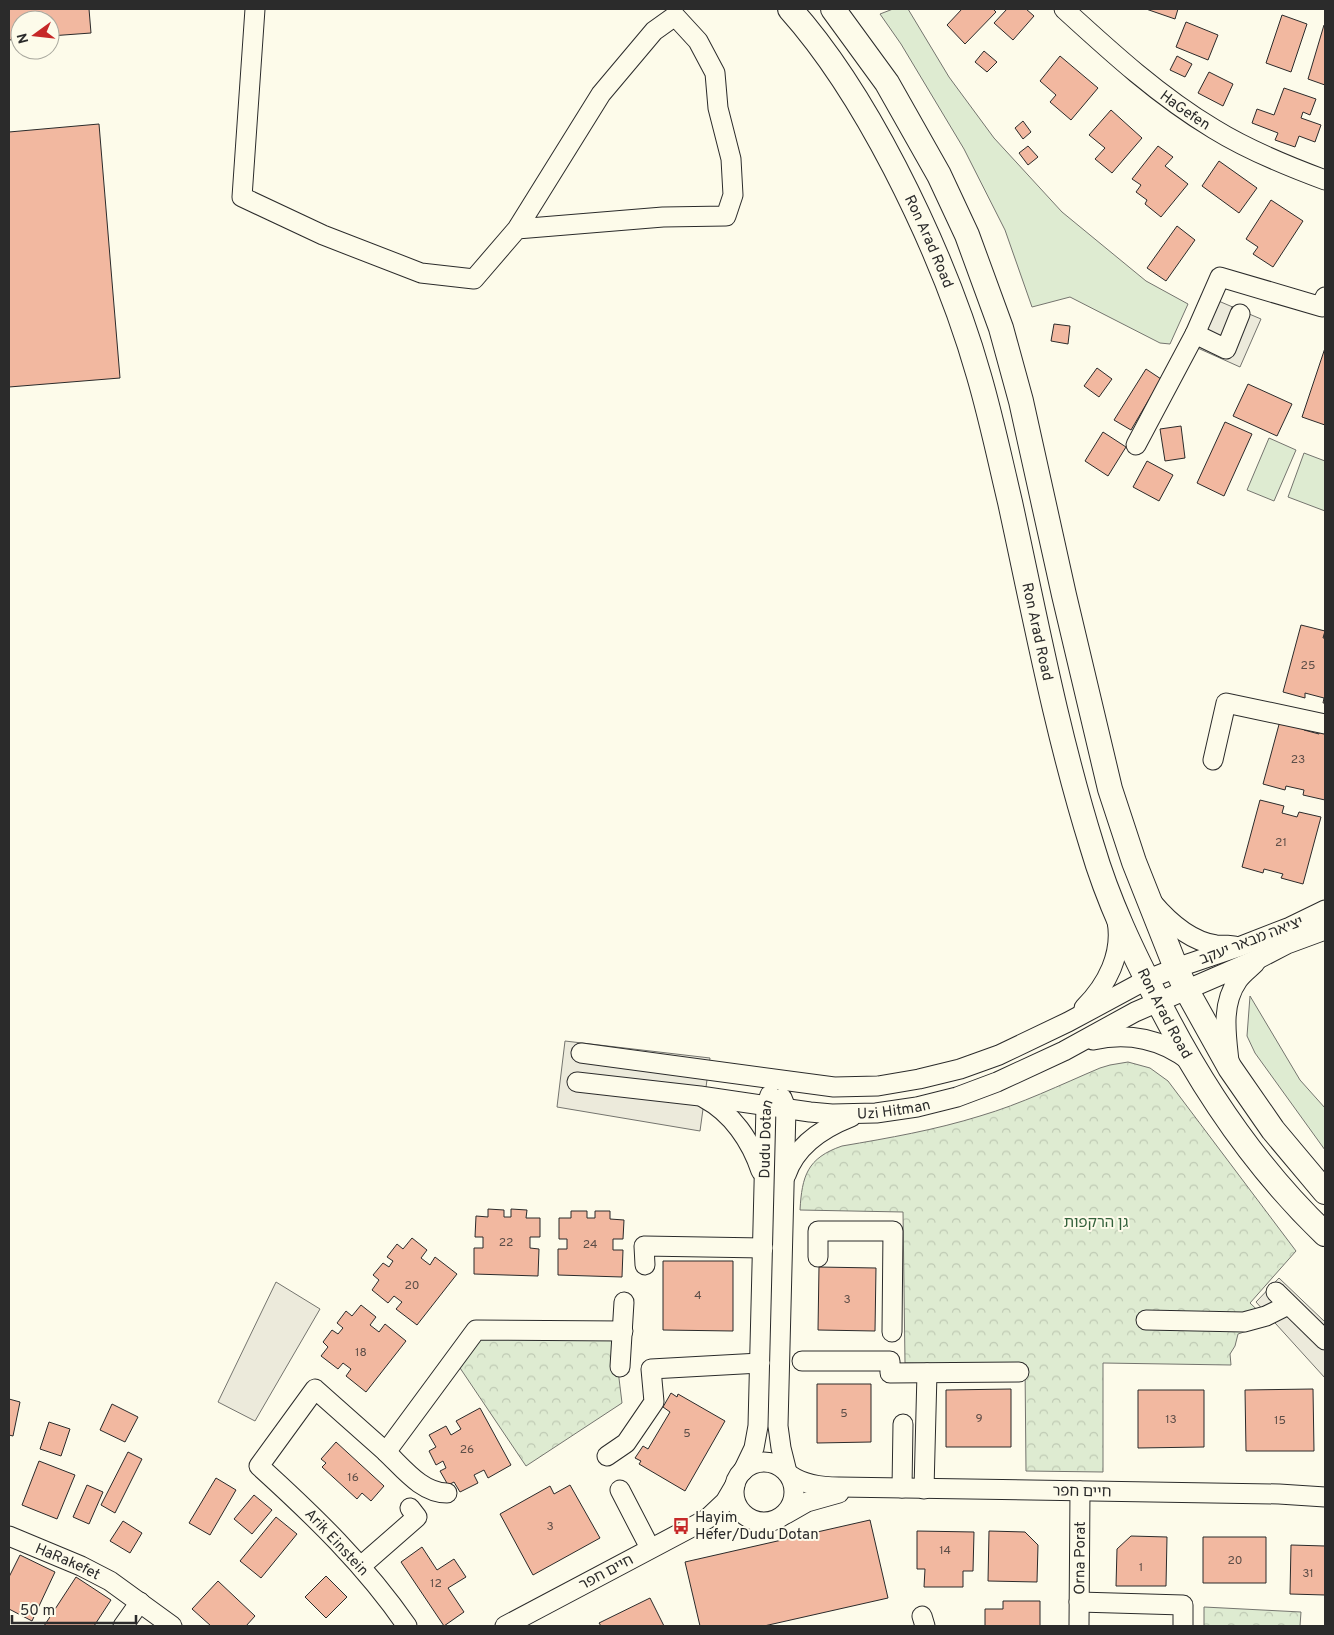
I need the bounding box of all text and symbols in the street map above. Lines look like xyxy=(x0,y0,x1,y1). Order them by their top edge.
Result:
north arrow xyxy=(10,10,60,60)
text: N xyxy=(14,31,33,45)
street label: HaGefen xyxy=(1155,87,1213,135)
street label: Ron Arad Road xyxy=(899,192,957,291)
street label: Ron Arad Road xyxy=(1016,581,1056,683)
house number: 25 xyxy=(1301,658,1315,674)
house number: 23 xyxy=(1291,752,1305,768)
house number: 21 xyxy=(1275,835,1287,851)
street label: יציאה מבאר יעקב xyxy=(1197,913,1306,970)
street label: Ron Arad Road xyxy=(1132,965,1195,1063)
street label: Uzi Hitman xyxy=(857,1096,933,1124)
street label: Dudu Dotan xyxy=(756,1097,779,1179)
park label: גן הרקפות xyxy=(1064,1214,1129,1233)
house number: 22 xyxy=(499,1235,513,1251)
house number: 24 xyxy=(583,1237,597,1253)
house number: 20 xyxy=(404,1278,420,1294)
house number: 4 xyxy=(694,1288,702,1304)
house number: 3 xyxy=(843,1292,851,1308)
house number: 18 xyxy=(355,1345,367,1361)
house number: 5 xyxy=(840,1406,848,1422)
house number: 9 xyxy=(975,1411,983,1427)
house number: 13 xyxy=(1165,1412,1177,1428)
house number: 15 xyxy=(1274,1413,1286,1429)
house number: 5 xyxy=(683,1426,691,1442)
house number: 26 xyxy=(460,1442,474,1458)
house number: 16 xyxy=(347,1470,359,1486)
street label: חיים חפר xyxy=(1052,1482,1112,1503)
street label: Arik Einstein xyxy=(300,1505,372,1581)
place label: Hayim Hefer/Dudu Dotan xyxy=(695,1509,819,1545)
bus stop icon: Hayim Hefer/Dudu Dotan xyxy=(671,1516,691,1536)
house number: 3 xyxy=(546,1519,554,1535)
street label: Orna Porat xyxy=(1071,1521,1091,1595)
street label: HaRakefet xyxy=(32,1540,103,1585)
house number: 14 xyxy=(939,1543,951,1559)
street label: חיים חפר xyxy=(576,1551,637,1596)
house number: 20 xyxy=(1227,1553,1243,1569)
house number: 1 xyxy=(1139,1560,1143,1576)
house number: 31 xyxy=(1302,1566,1314,1582)
house number: 12 xyxy=(430,1576,442,1592)
scale bar xyxy=(12,1592,136,1624)
text: 50 m xyxy=(20,1602,55,1621)

